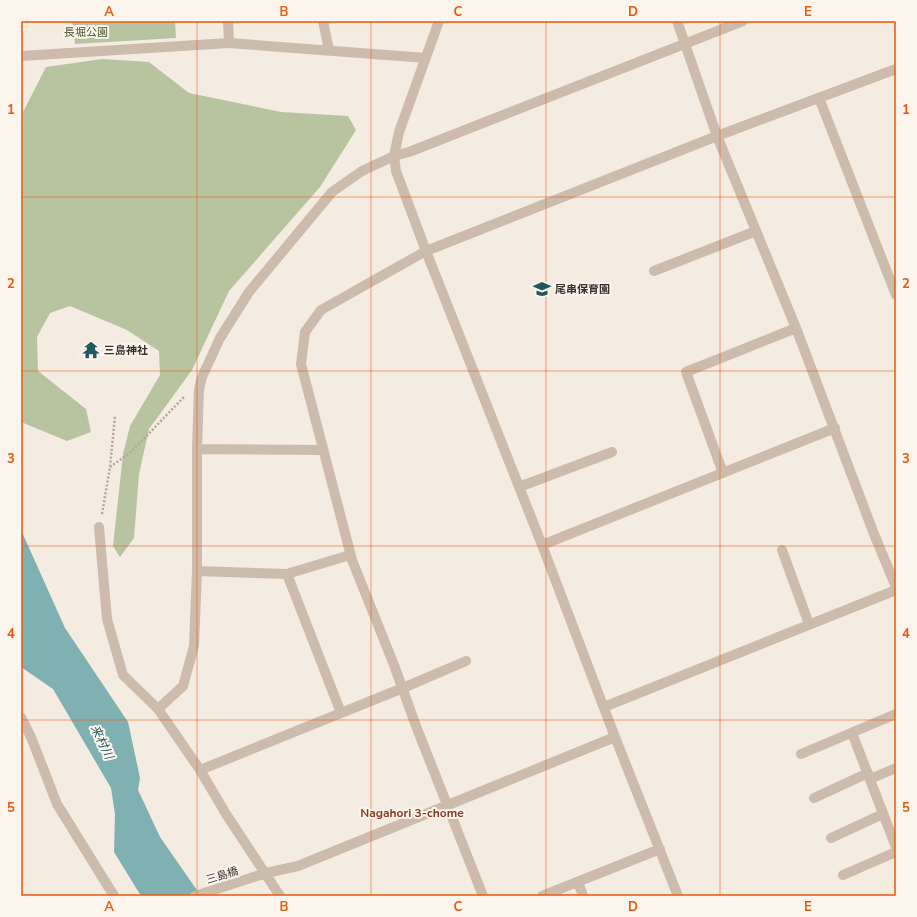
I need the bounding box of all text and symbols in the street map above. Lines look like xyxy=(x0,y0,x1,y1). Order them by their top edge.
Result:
text: A xyxy=(104,3,114,21)
text: B xyxy=(280,3,289,21)
text: C xyxy=(454,3,463,21)
text: D xyxy=(628,3,638,21)
text: E xyxy=(804,3,812,21)
park label: 長堀公園 xyxy=(64,25,108,40)
text: 1 xyxy=(7,101,15,119)
text: 1 xyxy=(902,101,910,119)
text: 2 xyxy=(7,275,15,293)
text: 2 xyxy=(902,275,910,293)
school or university icon: 尾串保育園 xyxy=(532,279,552,299)
place label: 尾串保育園 xyxy=(555,282,610,297)
temple icon: 三島神社 xyxy=(81,340,101,360)
place label: 三島神社 xyxy=(104,343,148,358)
text: 3 xyxy=(7,450,15,468)
text: 3 xyxy=(902,450,910,468)
text: 4 xyxy=(7,625,15,643)
text: 4 xyxy=(902,625,910,643)
water label: 来村川 xyxy=(87,722,118,763)
text: 5 xyxy=(7,799,15,817)
text: 5 xyxy=(902,799,910,817)
district label: Nagahori 3-chome xyxy=(360,805,464,821)
street label: 三島橋 xyxy=(204,863,240,887)
text: A xyxy=(104,898,114,916)
text: B xyxy=(280,898,289,916)
text: C xyxy=(454,898,463,916)
text: D xyxy=(628,898,638,916)
text: E xyxy=(804,898,812,916)

